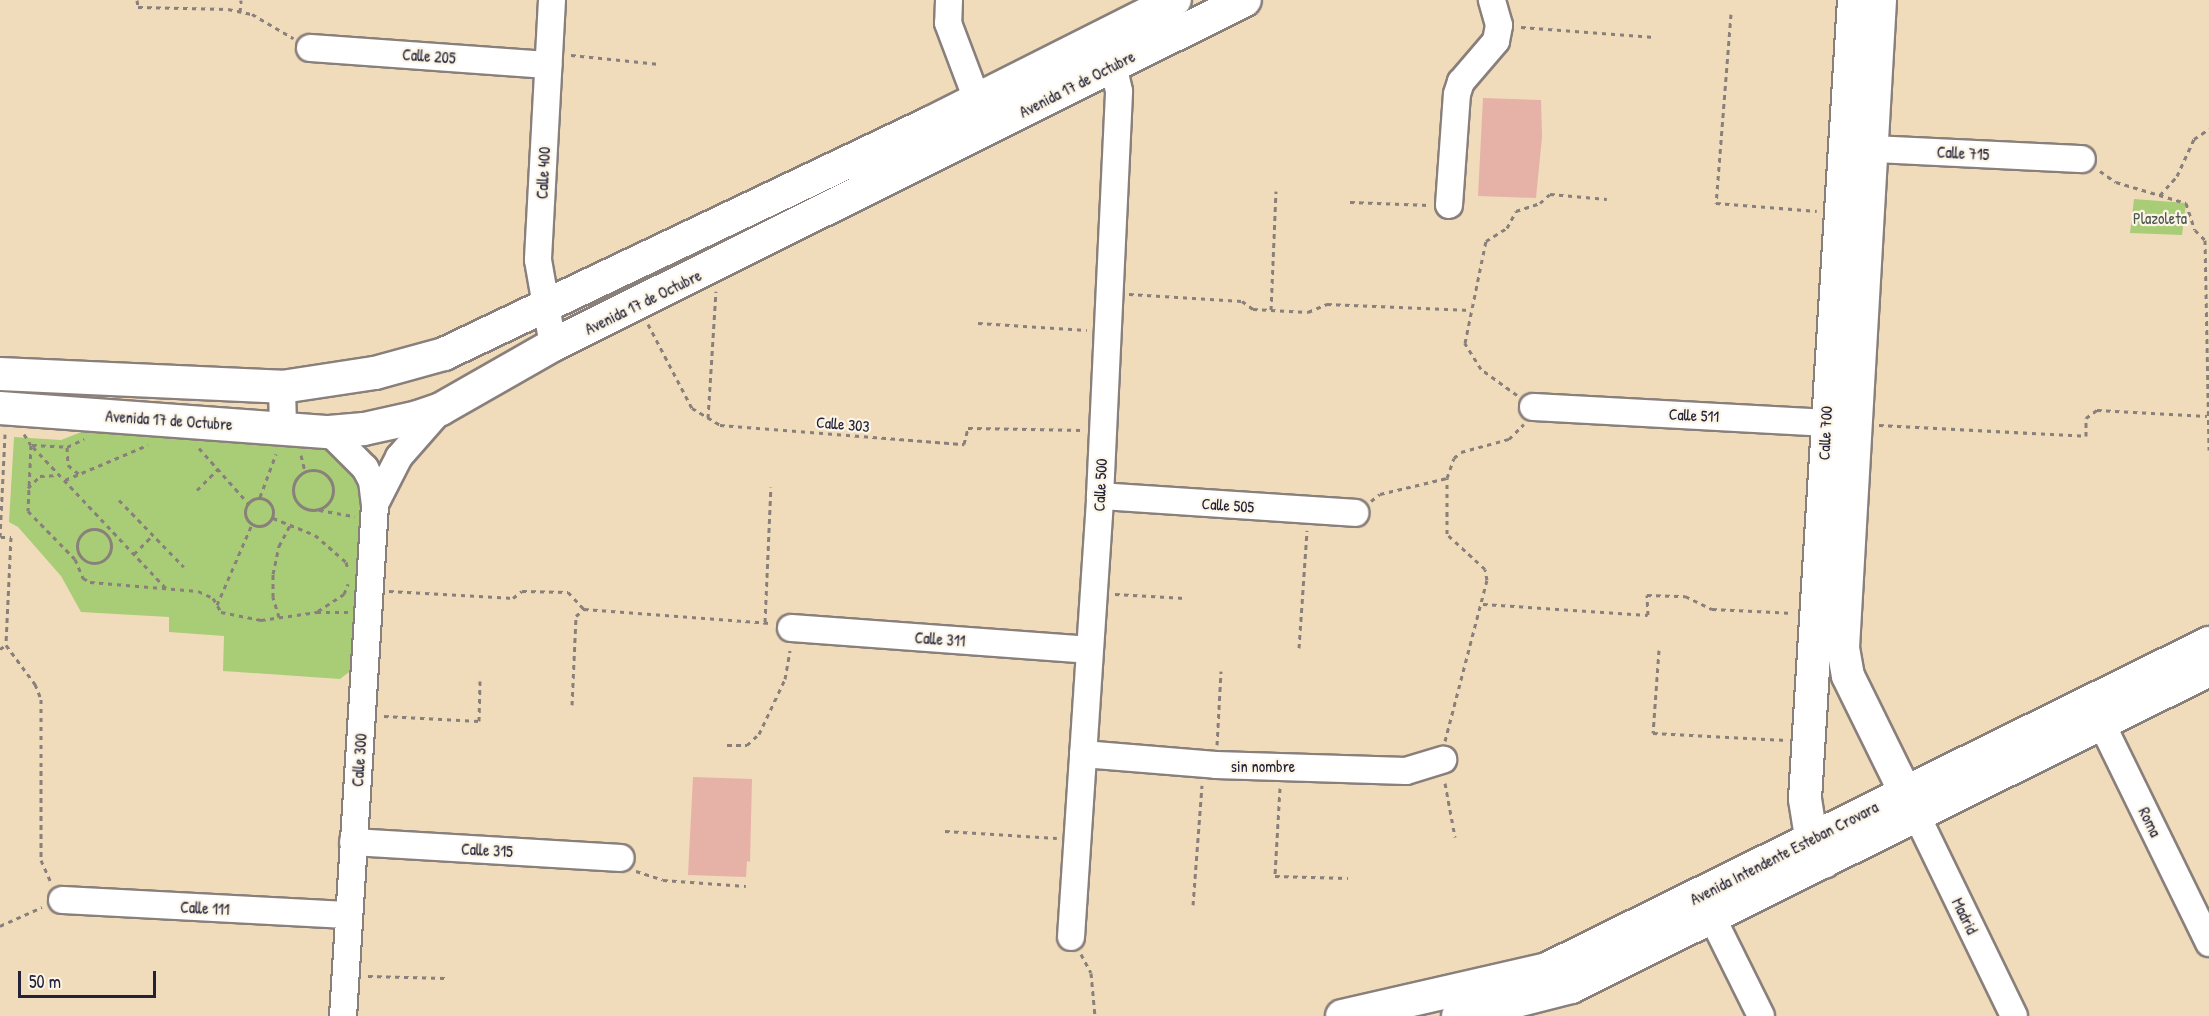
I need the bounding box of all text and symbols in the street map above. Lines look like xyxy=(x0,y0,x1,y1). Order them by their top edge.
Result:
street label: Calle 205 xyxy=(402,45,456,67)
street label: Avenida 17 de Octubre xyxy=(1016,47,1138,121)
street label: Calle 715 xyxy=(1936,142,1990,164)
street label: Calle 400 xyxy=(532,146,554,200)
park label: Plazoleta xyxy=(2133,208,2187,228)
street label: Avenida 17 de Octubre xyxy=(582,265,704,339)
street label: Calle 511 xyxy=(1668,404,1720,426)
street label: Calle 700 xyxy=(1814,405,1836,461)
street label: Avenida 17 de Octubre xyxy=(105,406,233,434)
street label: Calle 303 xyxy=(816,412,870,436)
street label: Calle 500 xyxy=(1089,458,1111,512)
street label: Calle 505 xyxy=(1201,494,1255,516)
street label: Calle 311 xyxy=(914,628,966,650)
street label: Calle 300 xyxy=(348,733,370,787)
street label: sin nombre xyxy=(1231,756,1295,776)
street label: Avenida Intendente Esteban Crovara xyxy=(1687,797,1881,909)
street label: Roma xyxy=(2135,804,2165,840)
street label: Calle 315 xyxy=(461,839,513,861)
street label: Madrid xyxy=(1948,895,1982,937)
street label: Calle 111 xyxy=(180,897,230,919)
scale bar xyxy=(21,959,159,997)
text: 50 m xyxy=(29,969,61,994)

